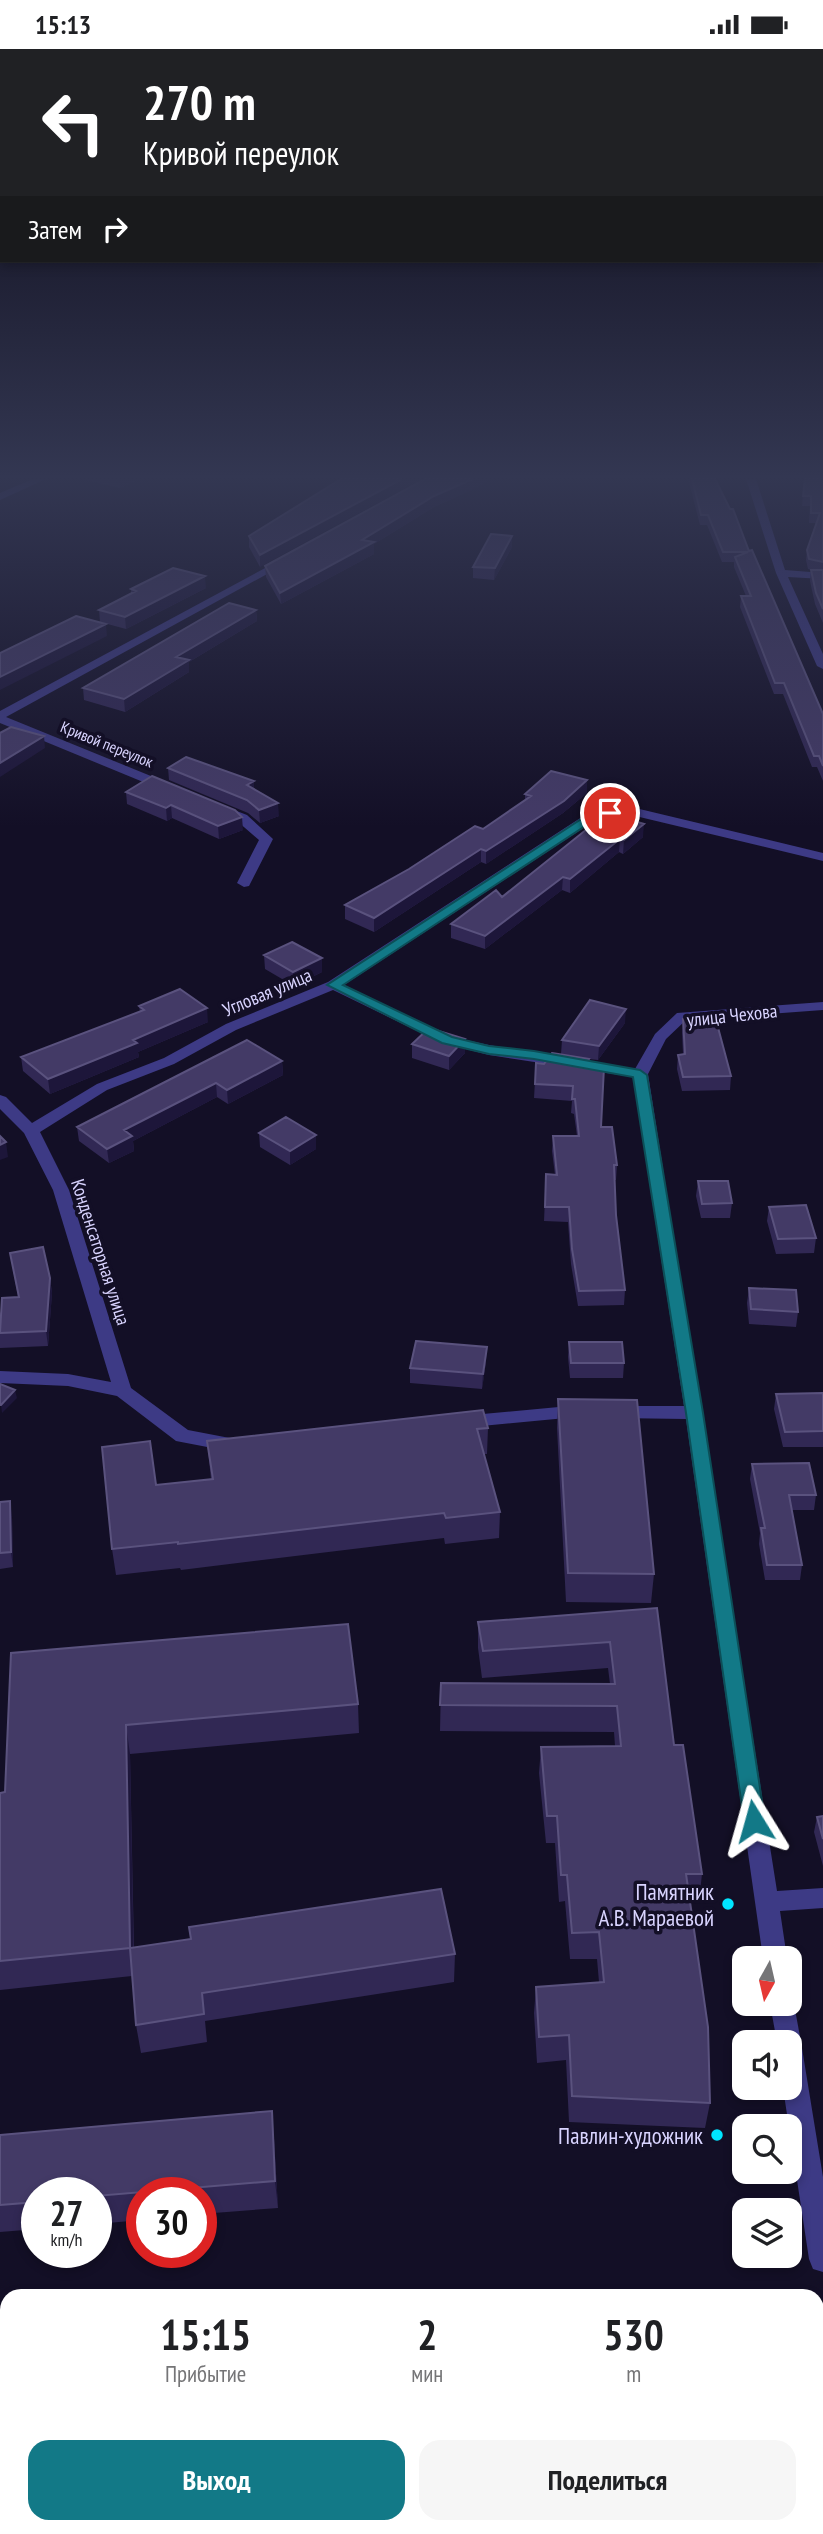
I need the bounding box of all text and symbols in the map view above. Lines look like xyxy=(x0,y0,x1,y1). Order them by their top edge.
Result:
text: 15:13 xyxy=(35,8,91,41)
text: 270 m xyxy=(143,70,256,134)
icon: left xyxy=(28,77,119,168)
text: Кривой переулок xyxy=(143,132,339,174)
icon: right xyxy=(96,210,134,248)
text: Затем xyxy=(28,213,82,246)
street label: Кривой переулок xyxy=(58,716,157,772)
pin xyxy=(580,783,640,843)
icon: arrive xyxy=(591,794,629,832)
street label: Угловая улица xyxy=(219,963,315,1021)
street label: улица Чехова xyxy=(686,998,778,1032)
street label: Конденсаторная улица xyxy=(66,1176,136,1328)
position arrow xyxy=(717,1784,791,1858)
place label: Памятник А.В. Мараевой xyxy=(598,1877,714,1932)
marker: Памятник А.В. Мараевой xyxy=(720,1896,736,1912)
north arrow xyxy=(732,1946,802,2016)
map controls xyxy=(732,1946,802,2268)
button: sound xyxy=(732,2030,802,2100)
button: search xyxy=(732,2114,802,2184)
place label: Павлин-художник xyxy=(558,2121,703,2150)
marker: Павлин-художник xyxy=(709,2127,725,2143)
speed limit sign: 30 xyxy=(126,2177,217,2268)
text: 27 xyxy=(50,2190,83,2236)
button: layers xyxy=(732,2198,802,2268)
text: km/h xyxy=(51,2228,82,2251)
text: 15:15 xyxy=(160,2307,251,2362)
text: 2 xyxy=(417,2307,437,2362)
text: 530 xyxy=(604,2307,664,2362)
text: Прибытие xyxy=(165,2359,246,2388)
text: мин xyxy=(411,2359,443,2388)
text: m xyxy=(626,2359,641,2388)
button: Выход xyxy=(28,2440,405,2520)
button: Поделиться xyxy=(419,2440,796,2520)

